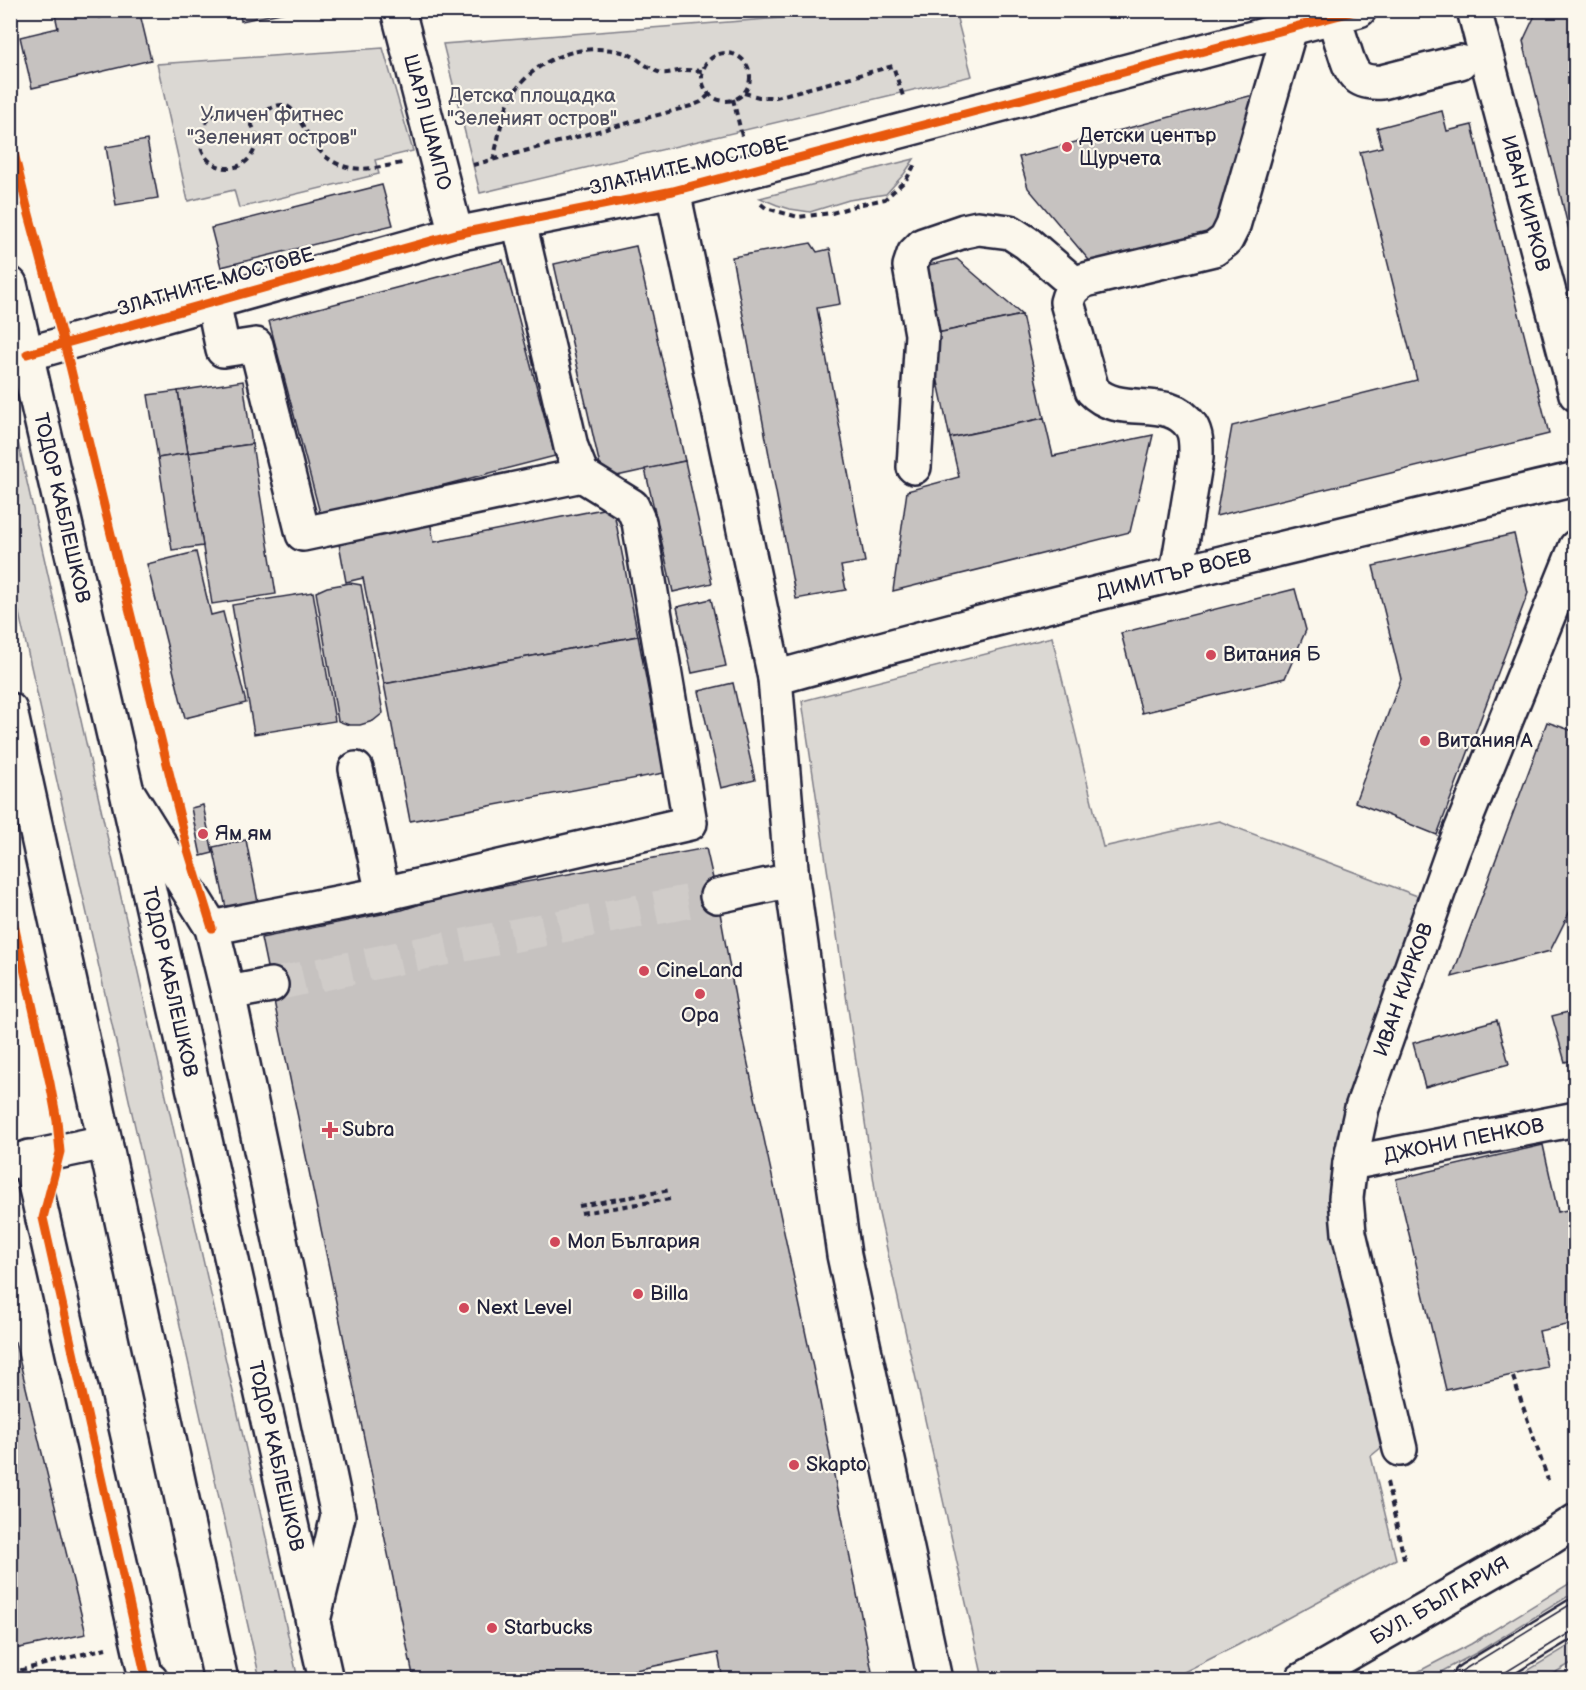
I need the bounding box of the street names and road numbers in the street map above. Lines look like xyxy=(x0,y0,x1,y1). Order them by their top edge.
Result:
street label: ШАРЛ ШАМПО xyxy=(398,52,456,193)
street label: ЗЛАТНИТЕ МОСТОВЕ xyxy=(587,131,791,201)
street label: ИВАН КИРКОВ xyxy=(1496,133,1555,274)
street label: ЗЛАТНИТЕ МОСТОВЕ xyxy=(115,242,317,322)
street label: ТОДОР КАБЛЕШКОВ xyxy=(28,411,95,606)
street label: ДИМИТЪР ВОЕВ xyxy=(1094,544,1254,605)
street label: ТОДОР КАБЛЕШКОВ xyxy=(137,884,203,1080)
street label: ИВАН КИРКОВ xyxy=(1369,920,1438,1060)
street label: ДЖОНИ ПЕНКОВ xyxy=(1382,1113,1546,1168)
street label: ТОДОР КАБЛЕШКОВ xyxy=(243,1359,309,1554)
street label: БУЛ. БЪЛГАРИЯ xyxy=(1366,1552,1514,1650)

